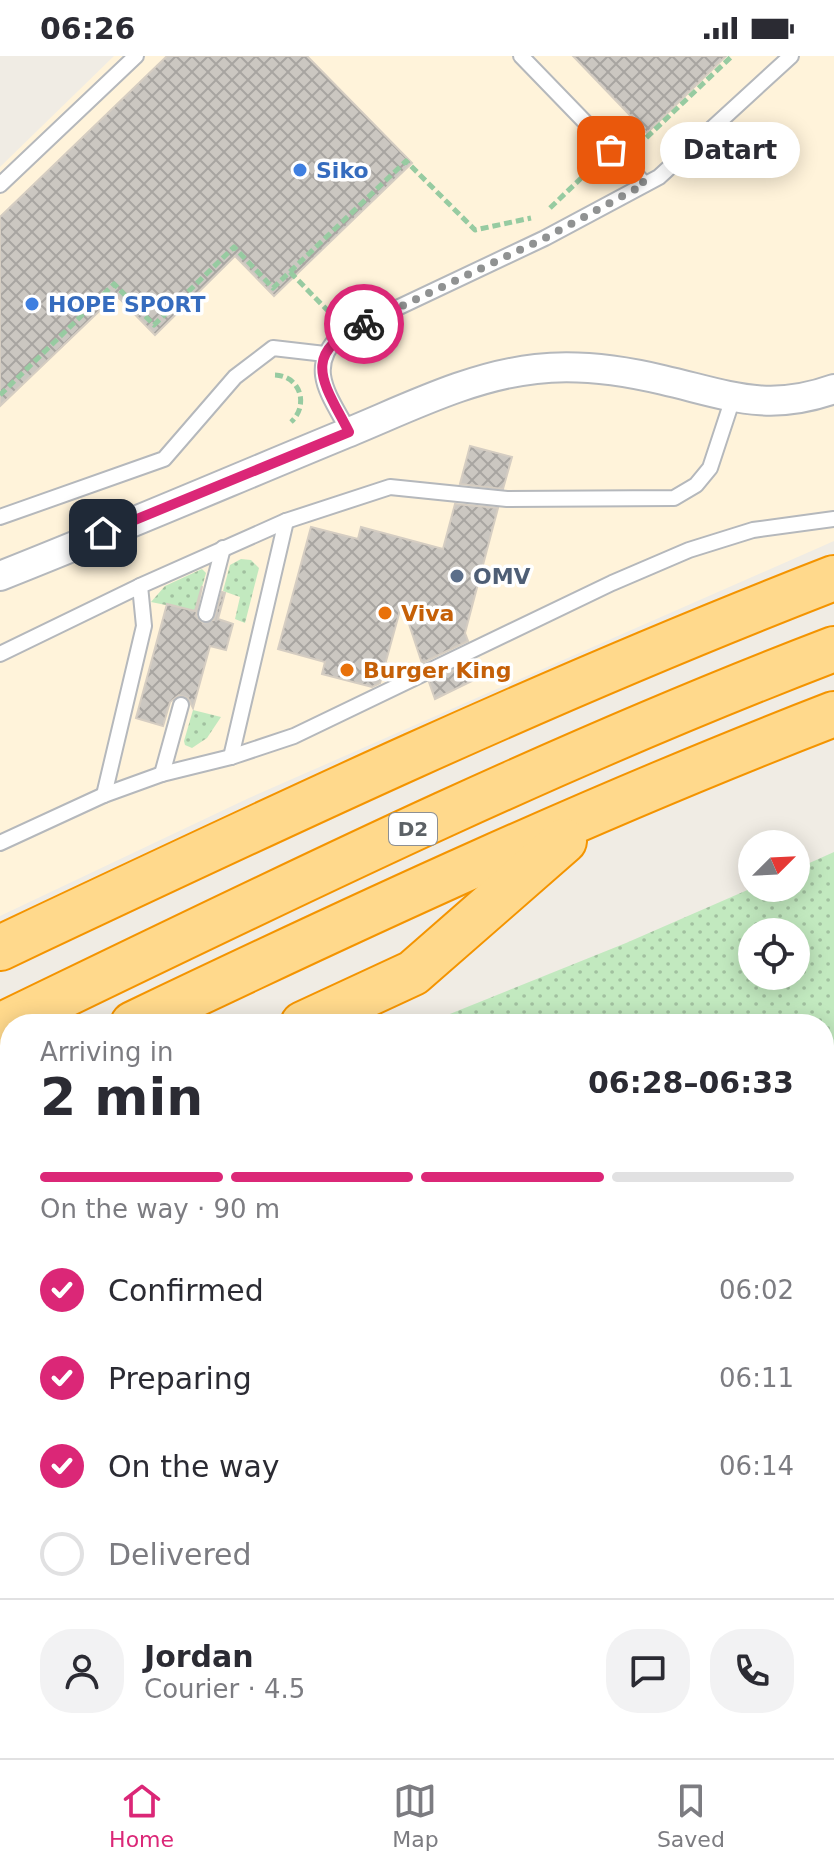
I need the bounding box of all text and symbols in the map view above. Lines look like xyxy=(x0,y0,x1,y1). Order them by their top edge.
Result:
text: 06:26 xyxy=(40,11,136,46)
pin xyxy=(577,116,645,184)
callout: Datart xyxy=(659,122,799,178)
icon: bag xyxy=(589,128,633,172)
text: Datart xyxy=(683,135,777,165)
place label: Siko xyxy=(316,158,369,183)
marker: Siko xyxy=(291,161,309,179)
courier xyxy=(324,284,404,364)
place label: HOPE SPORT xyxy=(48,292,206,317)
marker: HOPE SPORT xyxy=(23,295,41,313)
icon: bike xyxy=(342,302,386,346)
pin xyxy=(69,499,137,567)
icon: home xyxy=(81,511,125,555)
place label: OMV xyxy=(473,564,531,589)
marker: OMV xyxy=(448,567,466,585)
place label: Viva xyxy=(401,601,454,626)
marker: Viva xyxy=(376,604,394,622)
place label: Burger King xyxy=(363,658,511,683)
marker: Burger King xyxy=(338,661,356,679)
road number: D2 xyxy=(389,813,437,845)
north arrow xyxy=(738,830,810,902)
map controls xyxy=(738,830,810,990)
button: locate xyxy=(738,918,810,990)
text: Arriving in xyxy=(40,1037,174,1067)
text: 06:28–06:33 xyxy=(588,1065,794,1100)
text: 2 min xyxy=(40,1067,203,1127)
text: On the way · 90 m xyxy=(40,1194,280,1224)
icon: check xyxy=(40,1268,84,1312)
text: Confirmed xyxy=(108,1273,264,1308)
text: 06:02 xyxy=(719,1275,794,1305)
icon: check xyxy=(40,1356,84,1400)
text: Preparing xyxy=(108,1361,252,1396)
text: 06:11 xyxy=(719,1363,794,1393)
icon: check xyxy=(40,1444,84,1488)
text: On the way xyxy=(108,1449,280,1484)
text: 06:14 xyxy=(719,1451,794,1481)
text: Delivered xyxy=(108,1537,252,1572)
button: person xyxy=(40,1629,124,1713)
button: chat xyxy=(606,1629,690,1713)
button: phone xyxy=(710,1629,794,1713)
text: Jordan xyxy=(144,1639,254,1674)
text: Courier · 4.5 xyxy=(144,1674,305,1704)
tab: Home xyxy=(109,1779,174,1852)
tab: Map xyxy=(392,1779,439,1852)
tab: Saved xyxy=(657,1779,725,1852)

